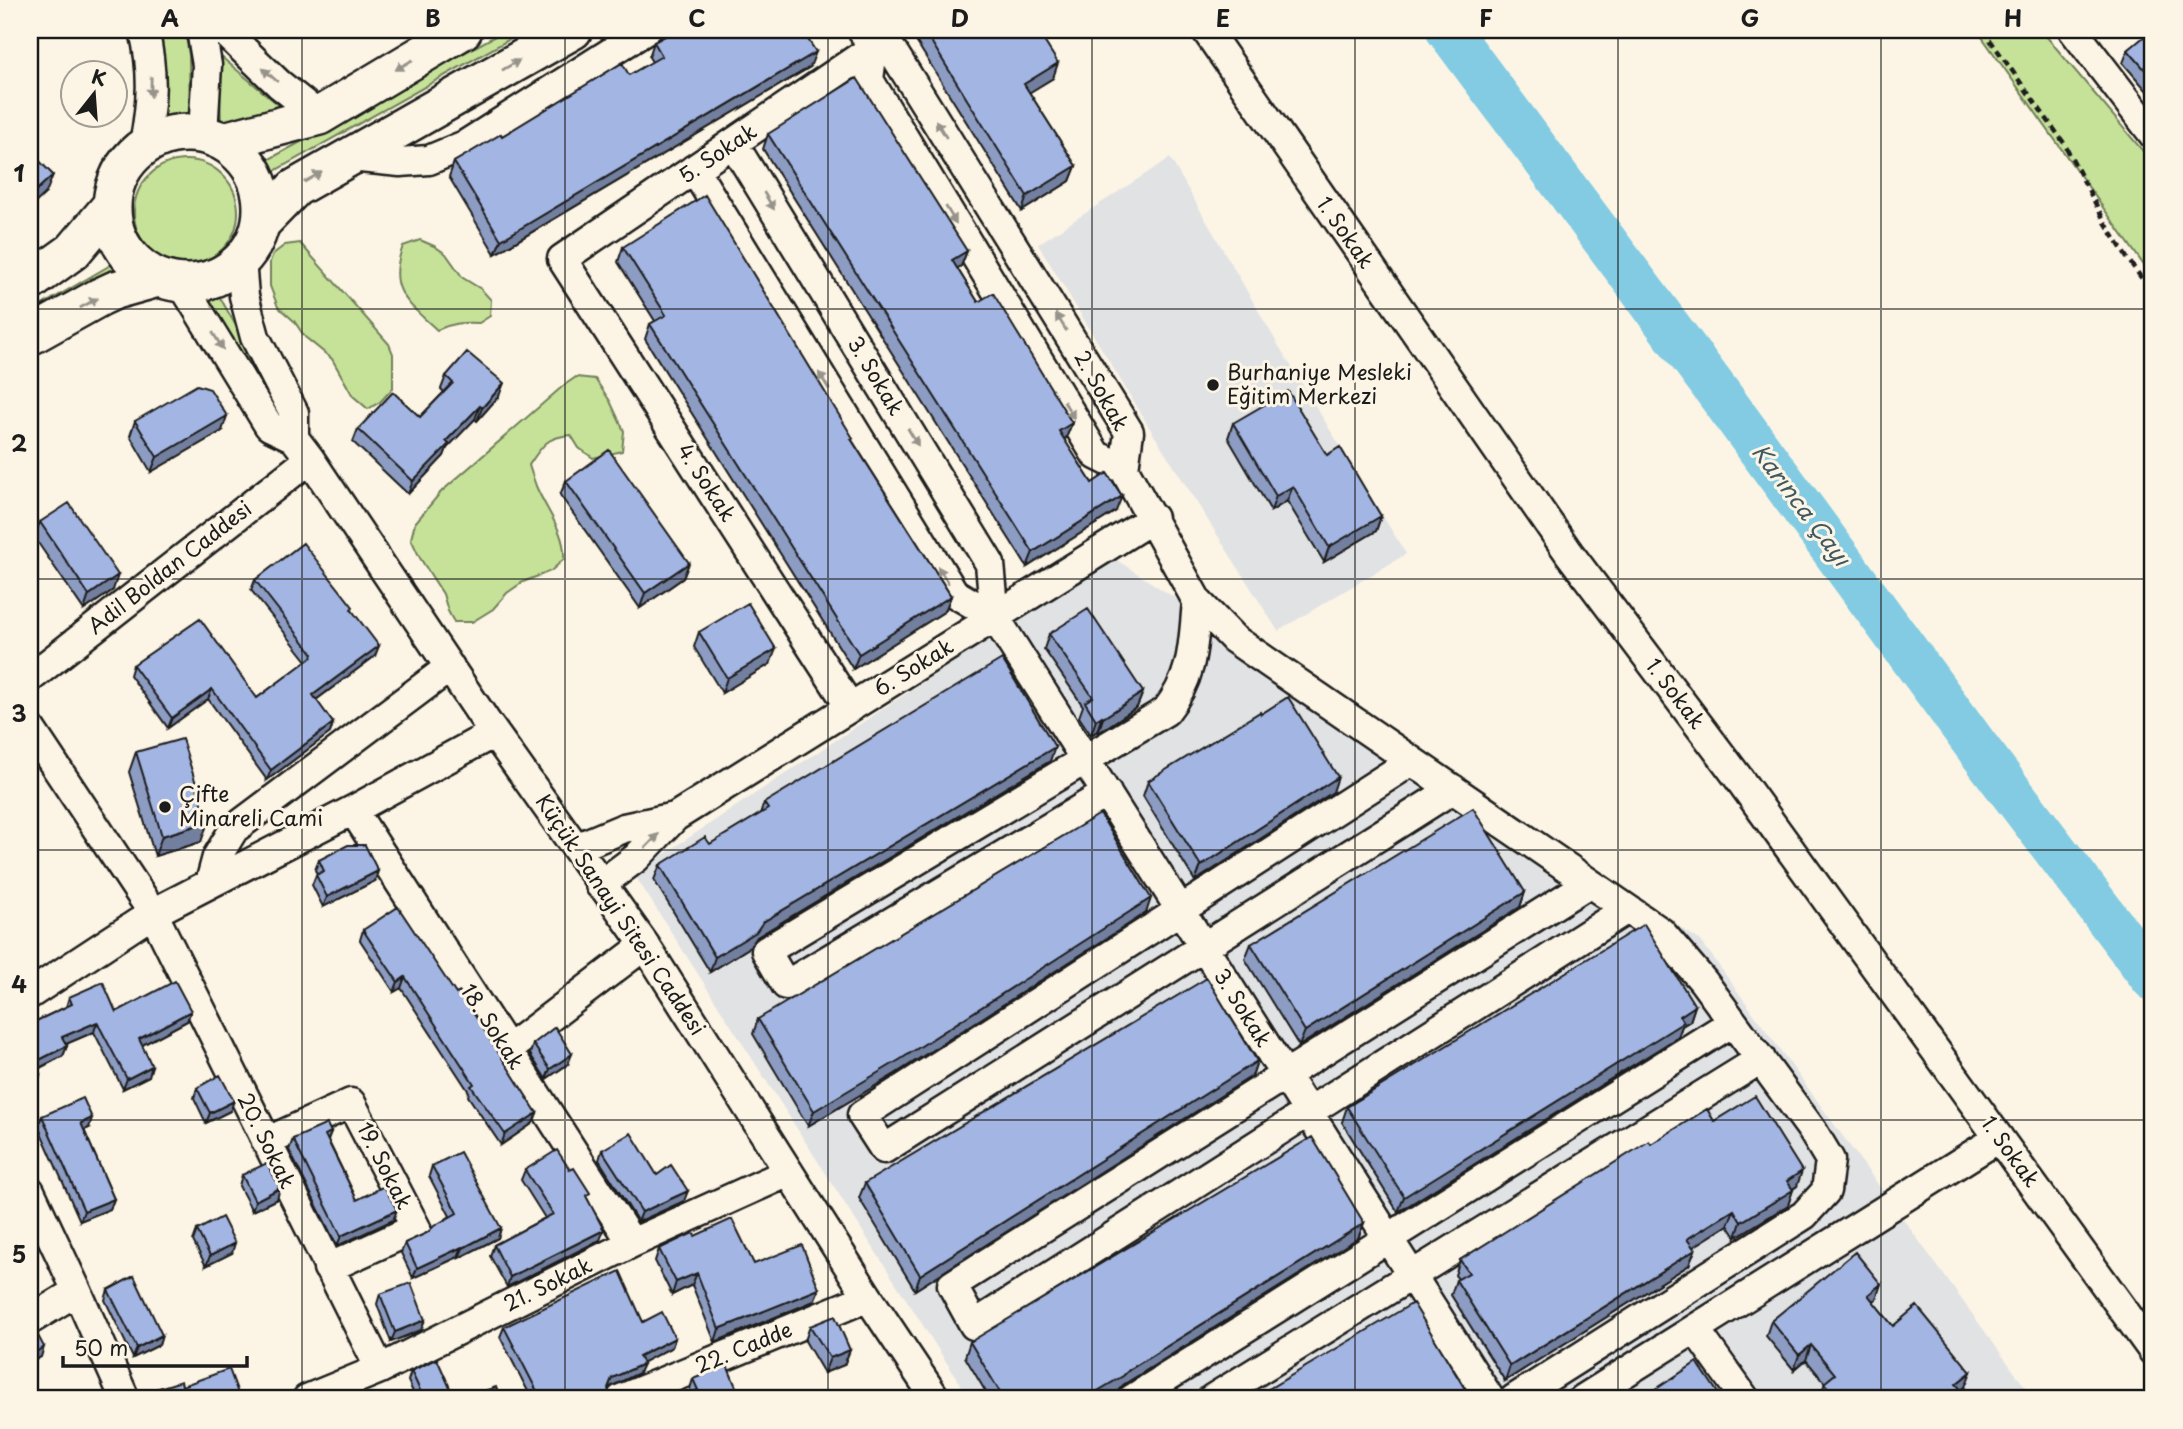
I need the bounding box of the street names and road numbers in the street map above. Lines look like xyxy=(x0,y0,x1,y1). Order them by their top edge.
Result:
street label: 5. Sokak xyxy=(671,114,762,190)
street label: 1. Sokak xyxy=(1310,189,1383,274)
street label: 3. Sokak xyxy=(840,329,913,421)
street label: 2. Sokak xyxy=(1067,344,1138,436)
street label: 4. Sokak xyxy=(670,436,745,527)
street label: Adil Boldan Caddesi xyxy=(80,492,258,641)
street label: 6. Sokak xyxy=(867,629,959,703)
street label: 1. Sokak xyxy=(1639,651,1714,735)
street label: Küçük Sanayi Sitesi Caddesi xyxy=(529,787,715,1041)
street label: 3. Sokak xyxy=(1207,961,1281,1053)
street label: 18. Sokak xyxy=(454,977,533,1075)
street label: 20. Sokak xyxy=(231,1087,305,1194)
street label: 1. Sokak xyxy=(1975,1108,2049,1193)
street label: 19. Sokak xyxy=(350,1116,422,1214)
street label: 21. Sokak xyxy=(497,1248,597,1318)
street label: 22. Cadde xyxy=(690,1312,797,1380)

